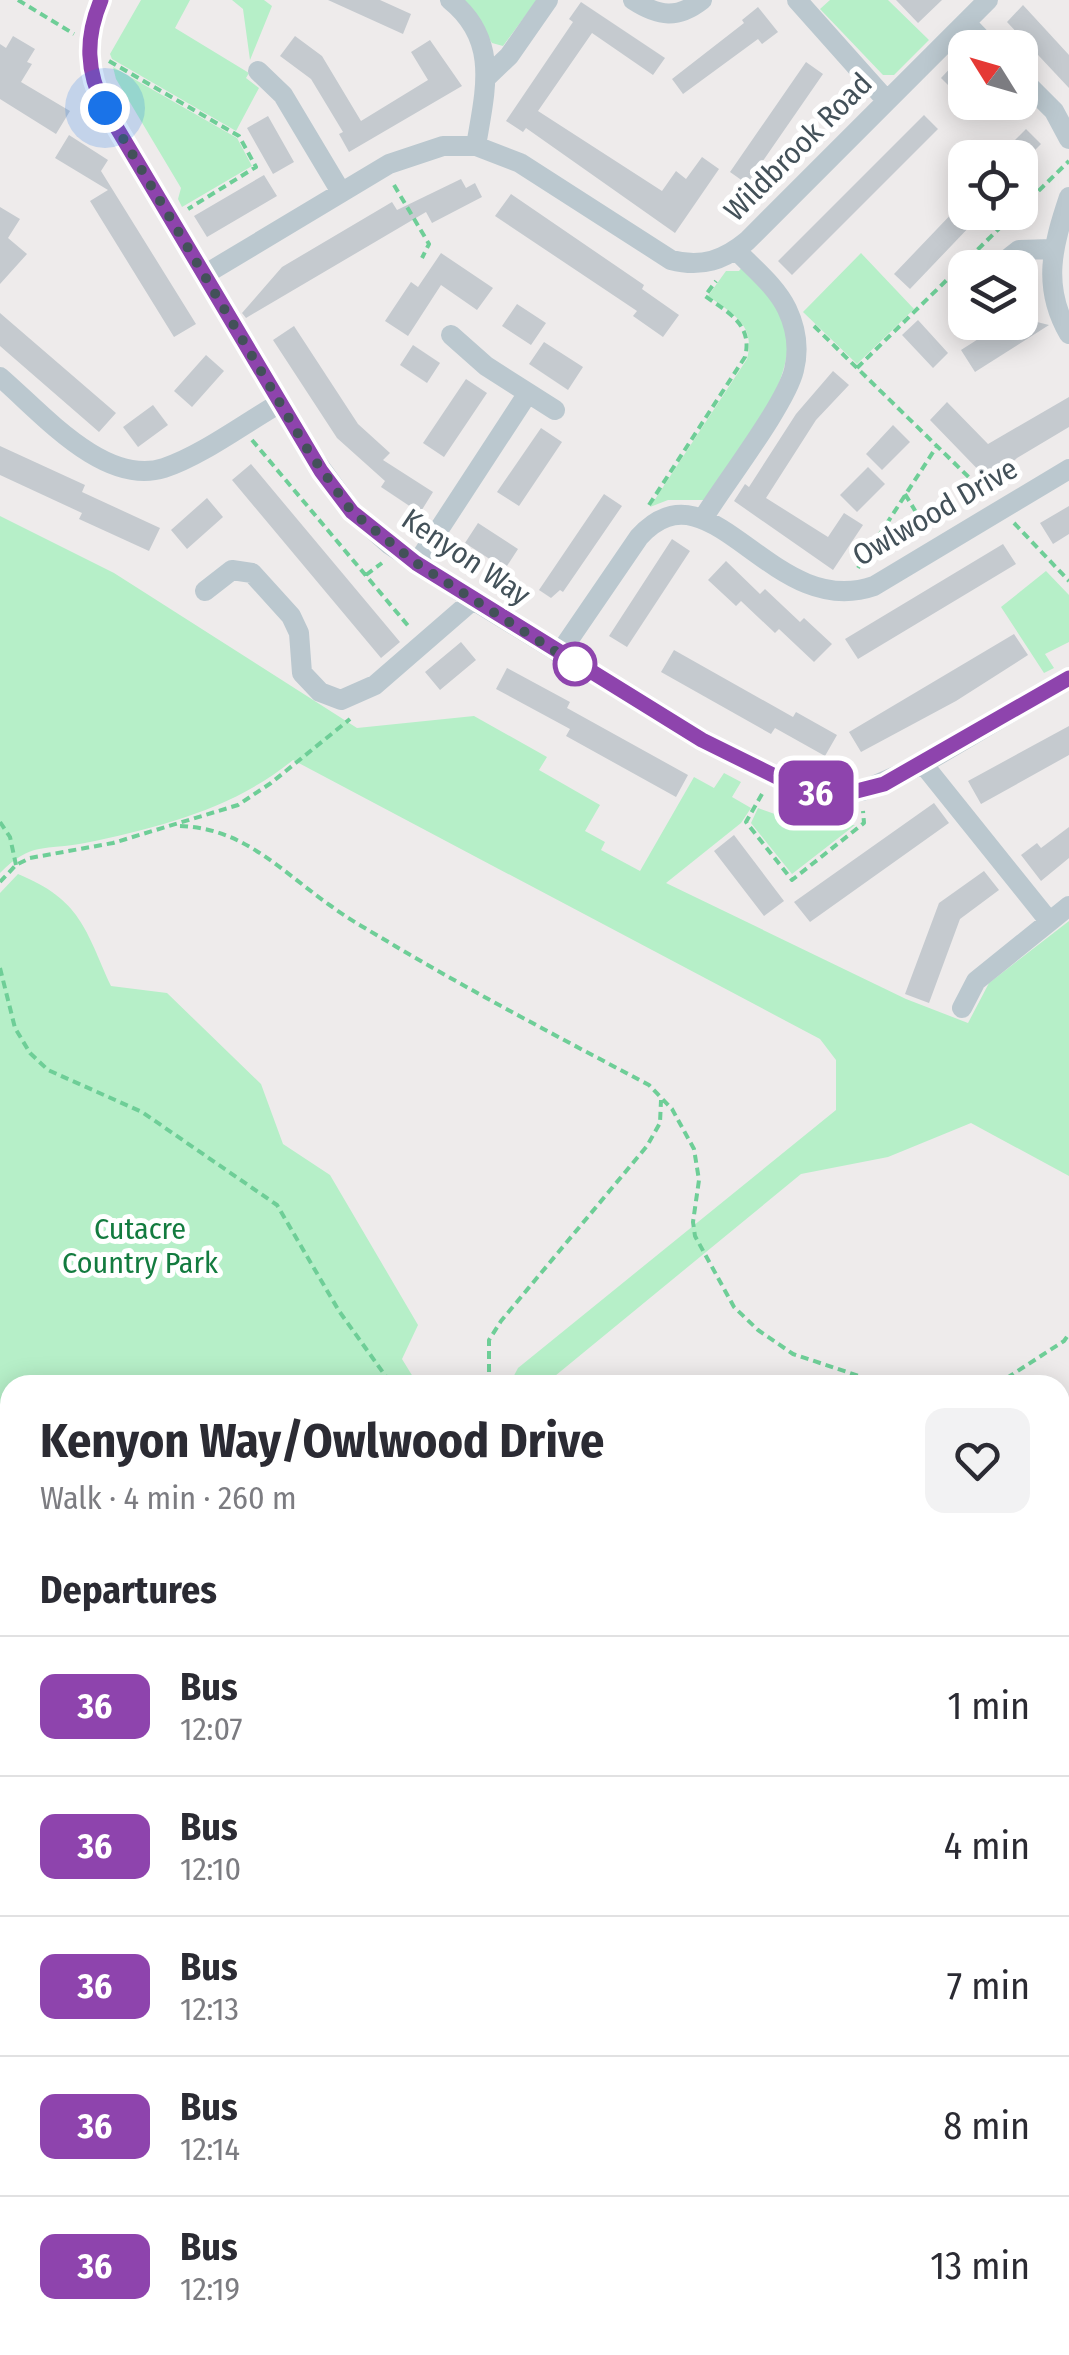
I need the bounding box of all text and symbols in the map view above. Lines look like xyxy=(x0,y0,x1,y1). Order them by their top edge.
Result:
north arrow xyxy=(948,30,1038,120)
map controls xyxy=(948,30,1038,340)
street label: Wildbrook Road xyxy=(717,66,879,228)
your location xyxy=(80,83,130,133)
button: locate xyxy=(948,140,1038,230)
button: layers xyxy=(948,250,1038,340)
street label: Owlwood Drive xyxy=(846,450,1024,574)
street label: Kenyon Way xyxy=(395,501,537,613)
unlabelled marker xyxy=(554,643,596,685)
line badge: 36 xyxy=(771,760,861,826)
text: 36 xyxy=(799,772,833,814)
park label: Cutacre Country Park xyxy=(62,1211,218,1281)
button: heart xyxy=(925,1408,1030,1513)
text: Kenyon Way/Owlwood Drive xyxy=(40,1412,604,1470)
text: Walk · 4 min · 260 m xyxy=(40,1479,297,1517)
text: Departures xyxy=(40,1567,217,1613)
text: Bus xyxy=(180,1664,238,1710)
text: 1 min xyxy=(947,1683,1030,1729)
text: 36 xyxy=(78,1685,112,1727)
text: 12:07 xyxy=(180,1710,242,1748)
text: Bus xyxy=(180,1804,238,1850)
text: 4 min xyxy=(944,1823,1030,1869)
text: 36 xyxy=(78,1825,112,1867)
text: 12:10 xyxy=(180,1850,241,1888)
text: Bus xyxy=(180,1944,238,1990)
text: 7 min xyxy=(947,1963,1030,2009)
text: 36 xyxy=(78,1965,112,2007)
text: 12:13 xyxy=(180,1990,239,2028)
text: Bus xyxy=(180,2084,238,2130)
text: 8 min xyxy=(943,2103,1030,2149)
text: 36 xyxy=(78,2105,112,2147)
text: 12:14 xyxy=(180,2130,240,2168)
text: Bus xyxy=(180,2224,238,2270)
text: 13 min xyxy=(930,2243,1030,2289)
text: 36 xyxy=(78,2245,112,2287)
text: 12:19 xyxy=(180,2270,240,2308)

